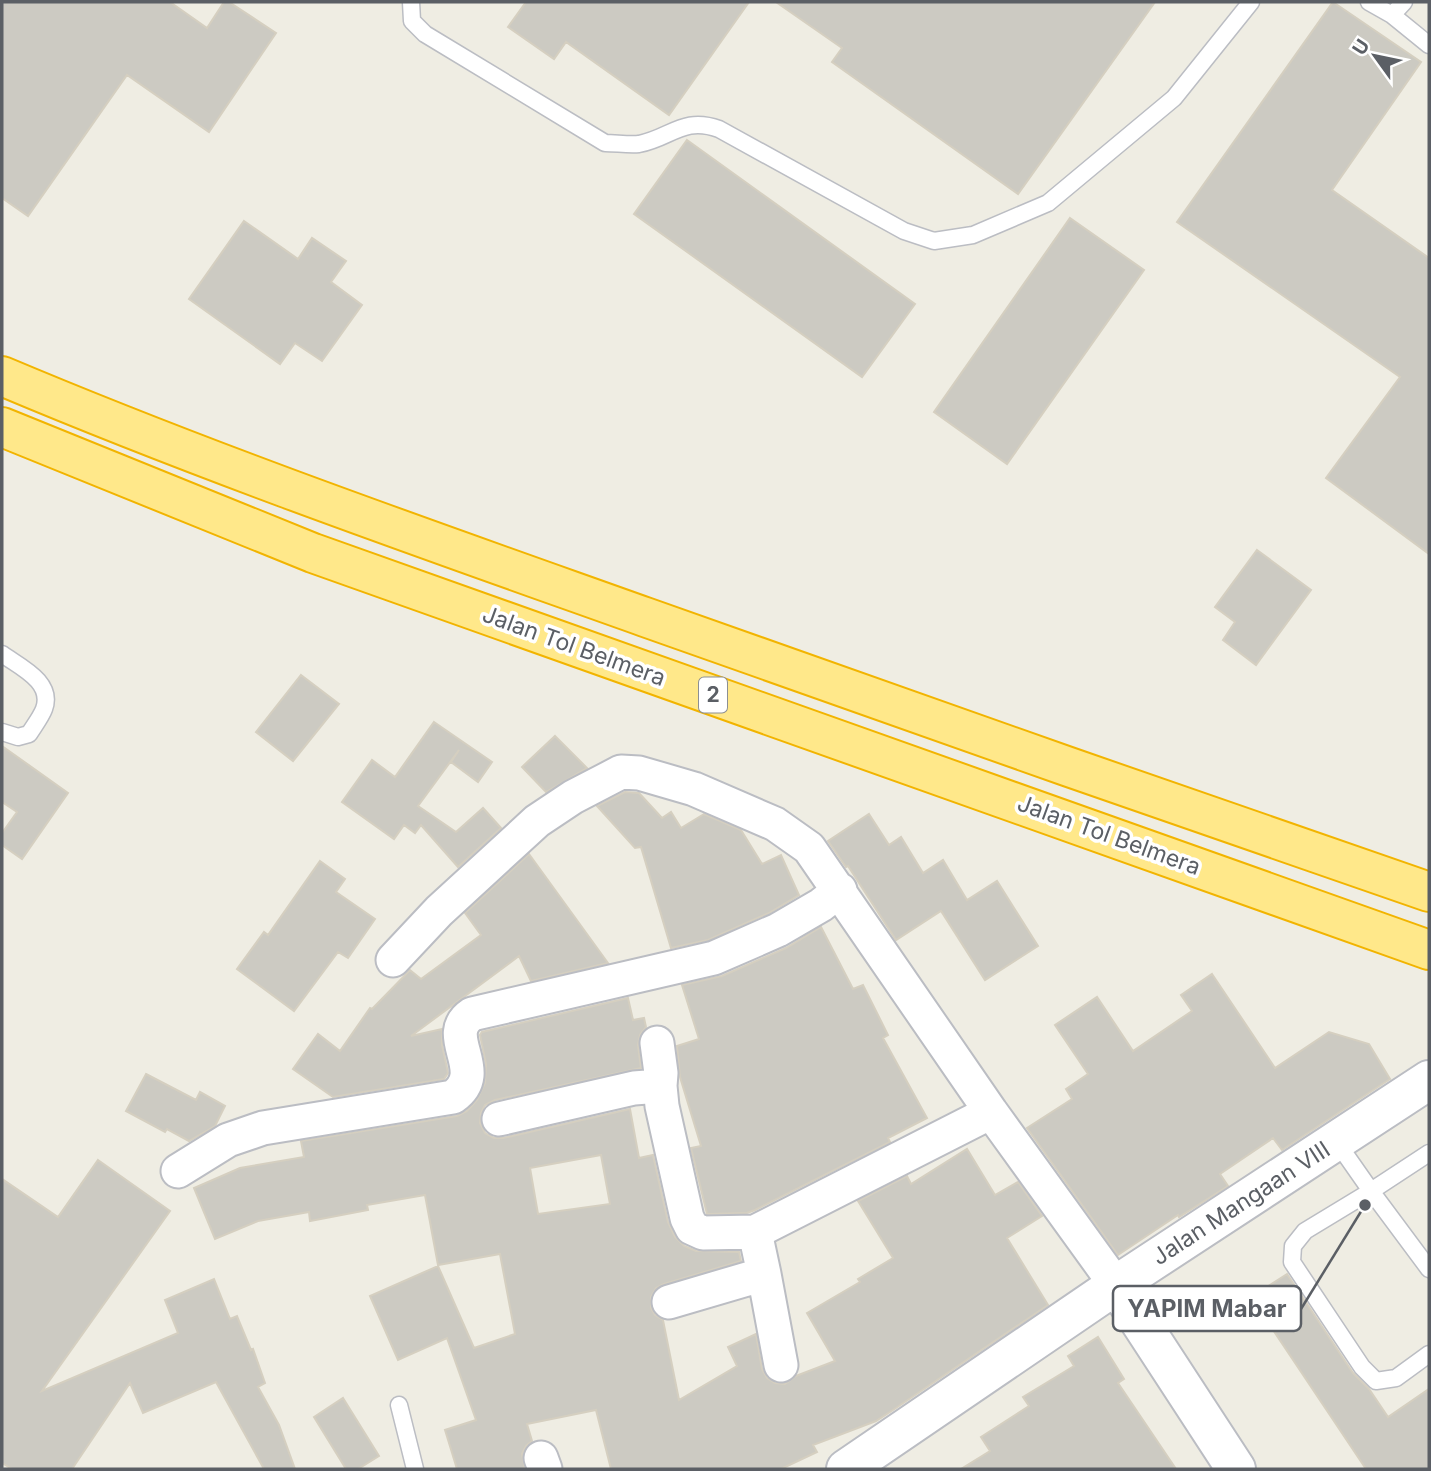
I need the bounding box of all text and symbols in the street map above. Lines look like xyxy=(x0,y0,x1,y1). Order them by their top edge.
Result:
north arrow xyxy=(1340,21,1410,91)
text: U xyxy=(1348,35,1375,59)
street label: Jalan Tol Belmera xyxy=(479,600,669,692)
road number: 2 xyxy=(699,678,727,712)
street label: Jalan Tol Belmera xyxy=(1014,789,1204,881)
street label: Jalan Mangaan VIII xyxy=(1147,1135,1335,1271)
callout: YAPIM Mabar xyxy=(1113,1286,1301,1331)
text: YAPIM Mabar xyxy=(1127,1294,1287,1323)

